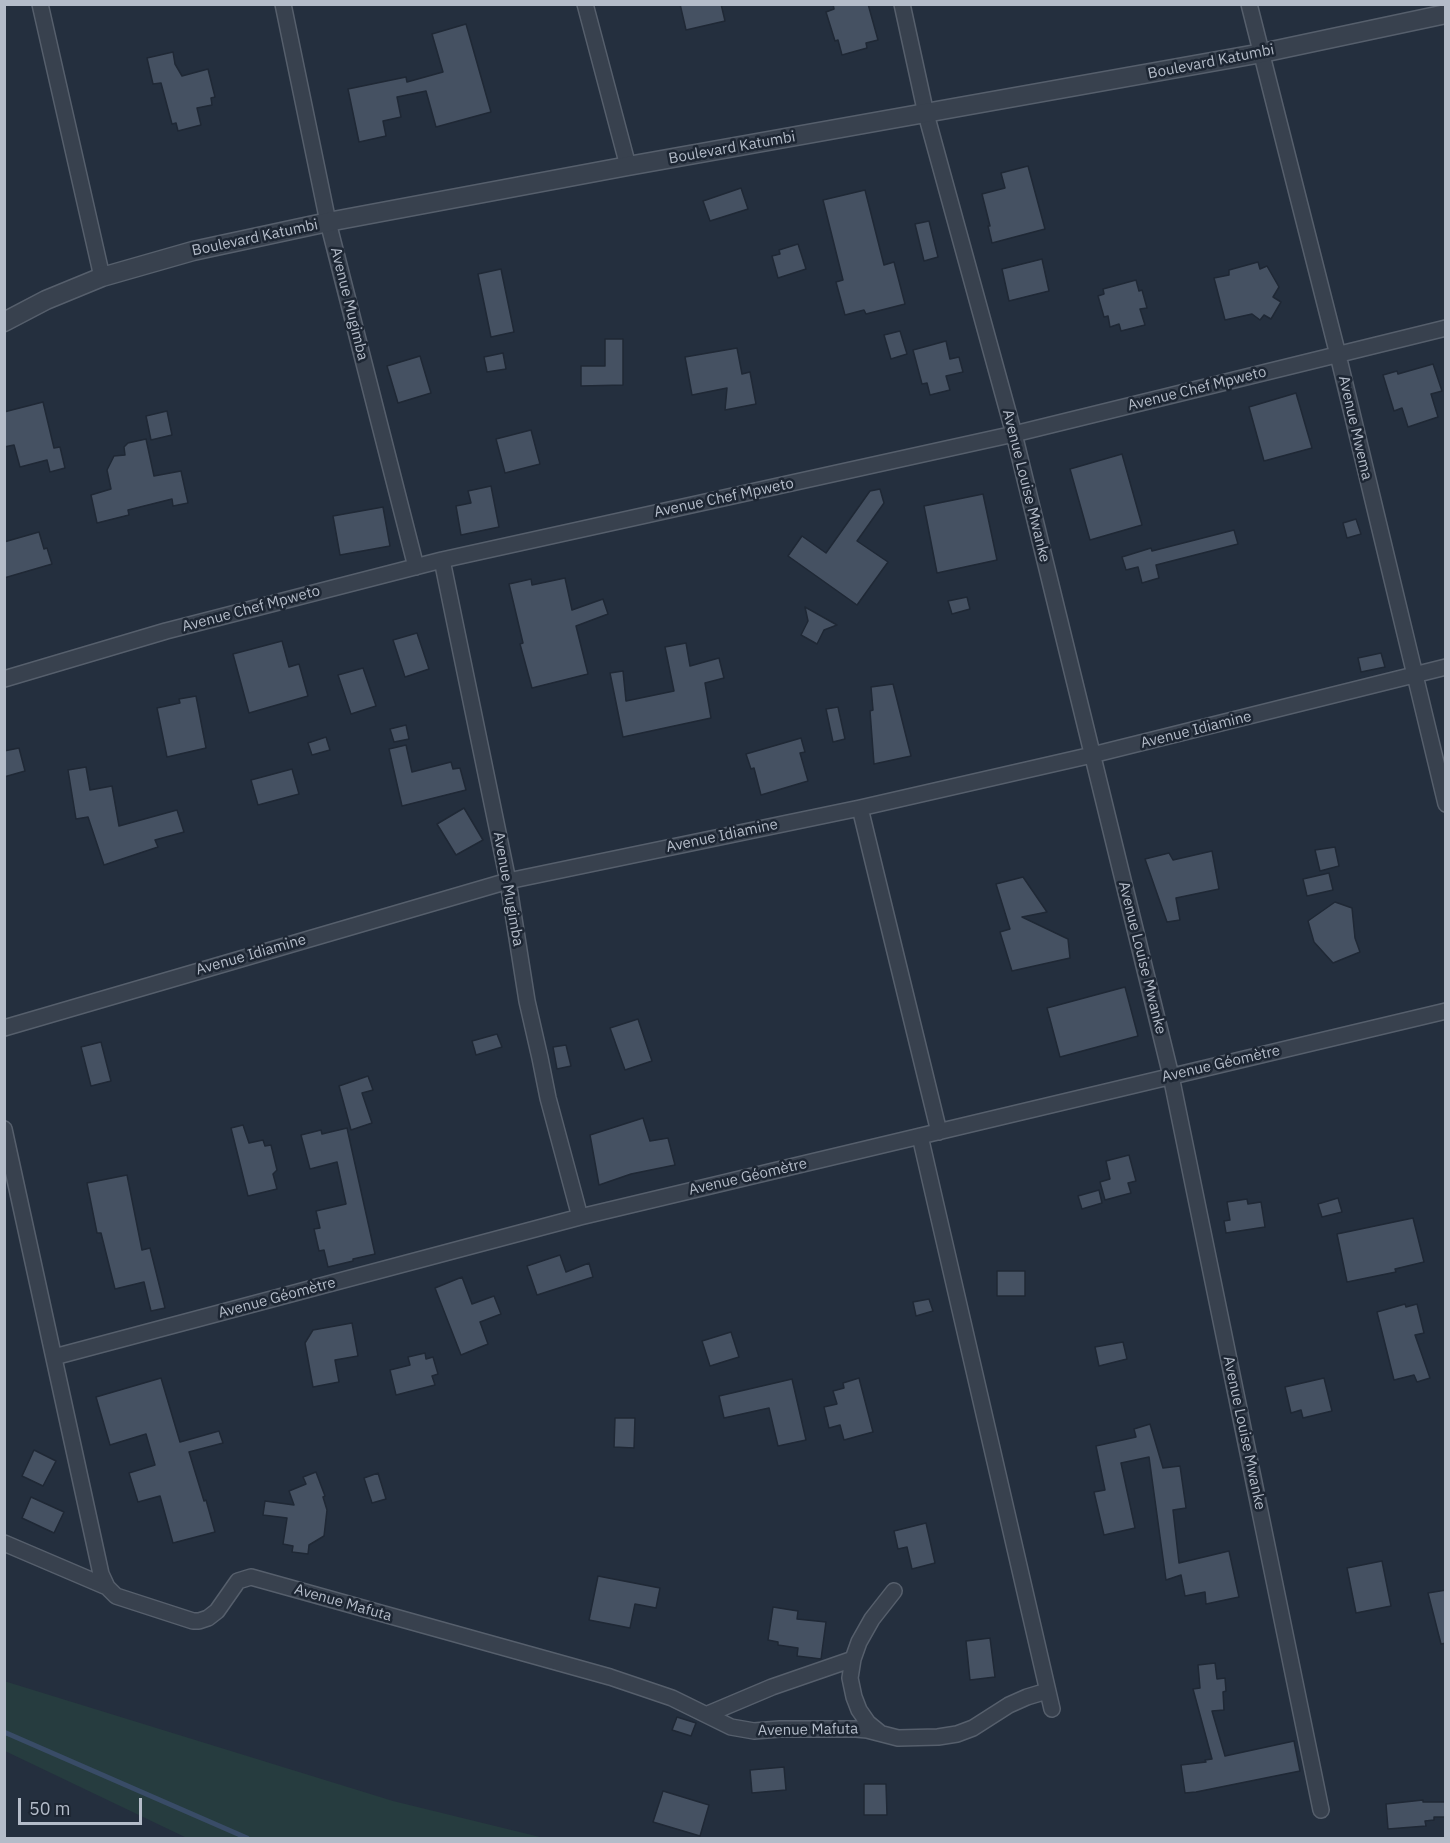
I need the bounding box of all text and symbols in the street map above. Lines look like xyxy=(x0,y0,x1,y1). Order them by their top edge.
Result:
street label: Boulevard Katumbi xyxy=(1146,41,1276,83)
street label: Boulevard Katumbi xyxy=(667,128,797,168)
street label: Boulevard Katumbi xyxy=(190,216,320,260)
street label: Avenue Mugimba xyxy=(326,246,372,362)
street label: Avenue Chef Mpweto xyxy=(1126,363,1268,415)
street label: Avenue Mwema xyxy=(1334,374,1376,482)
street label: Avenue Louise Mwanke xyxy=(998,408,1054,564)
street label: Avenue Chef Mpweto xyxy=(653,474,795,522)
street label: Avenue Chef Mpweto xyxy=(180,582,322,636)
street label: Avenue Idiamine xyxy=(1139,708,1253,752)
street label: Avenue Idiamine xyxy=(665,815,779,857)
street label: Avenue Mugimba xyxy=(489,830,527,948)
street label: Avenue Louise Mwanke xyxy=(1114,880,1170,1036)
street label: Avenue Idiamine xyxy=(194,931,308,979)
street label: Avenue Géomètre xyxy=(1160,1042,1282,1086)
street label: Avenue Géomètre xyxy=(687,1155,809,1199)
street label: Avenue Géomètre xyxy=(216,1274,338,1322)
street label: Avenue Louise Mwanke xyxy=(1219,1354,1269,1512)
street label: Avenue Mafuta xyxy=(292,1581,394,1625)
street label: Avenue Mafuta xyxy=(758,1720,858,1740)
scale bar xyxy=(21,1786,146,1824)
text: 50 m xyxy=(29,1797,71,1820)

